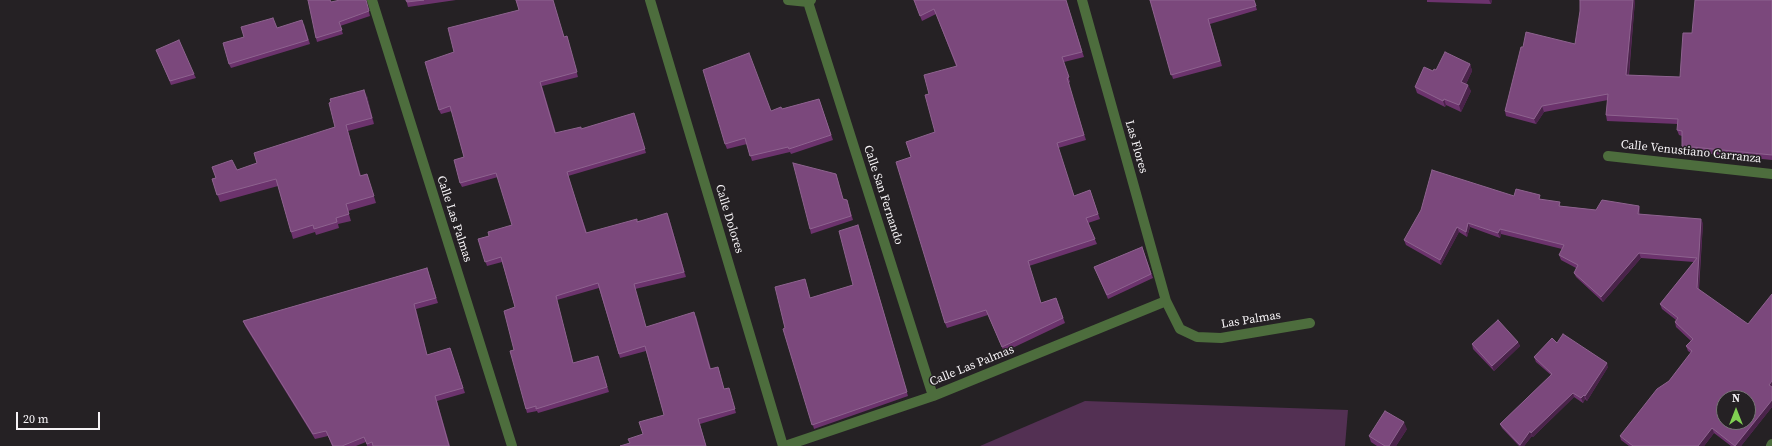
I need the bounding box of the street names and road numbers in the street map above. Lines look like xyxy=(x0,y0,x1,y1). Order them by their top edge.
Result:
street label: Las Flores xyxy=(1122,119,1150,175)
street label: Calle Venustiano Carranza xyxy=(1620,137,1762,167)
street label: Calle San Fernando xyxy=(860,143,906,247)
street label: Calle Las Palmas xyxy=(433,174,475,264)
street label: Calle Dolores xyxy=(712,183,746,255)
street label: Las Palmas xyxy=(1220,308,1282,332)
street label: Calle Las Palmas xyxy=(928,342,1016,390)

